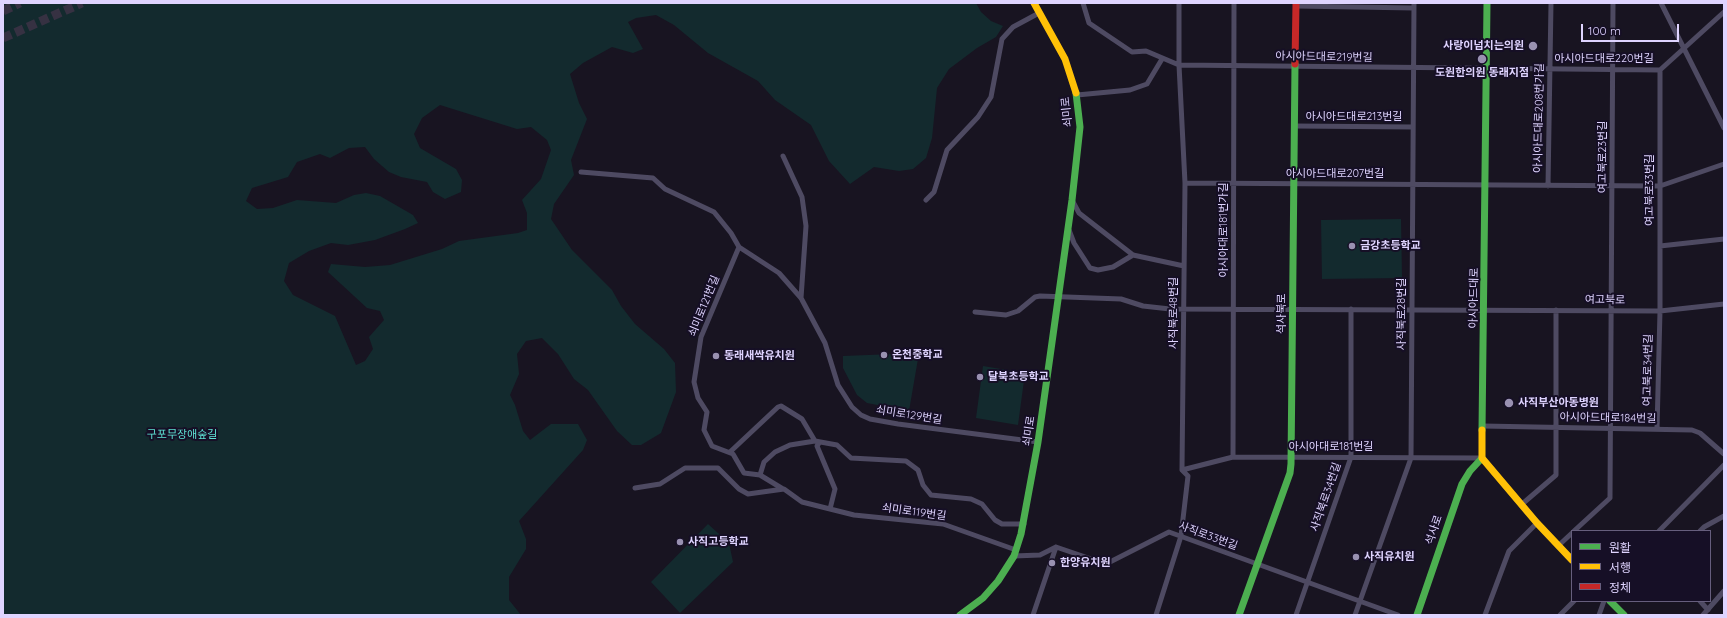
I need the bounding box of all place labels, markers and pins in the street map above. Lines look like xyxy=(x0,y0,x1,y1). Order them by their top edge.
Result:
place label: 사랑이넘치는의원 xyxy=(1443,39,1524,53)
marker: 사랑이넘치는의원 xyxy=(1527,40,1539,52)
marker: 도원한의원 동래지점 xyxy=(1476,53,1488,65)
place label: 도원한의원 동래지점 xyxy=(1435,66,1529,80)
place label: 금강초등학교 xyxy=(1360,239,1421,253)
marker: 금강초등학교 xyxy=(1347,241,1357,251)
place label: 온천중학교 xyxy=(892,348,943,362)
place label: 동래새싹유치원 xyxy=(724,349,795,363)
marker: 온천중학교 xyxy=(879,350,889,360)
marker: 동래새싹유치원 xyxy=(711,351,721,361)
place label: 달북초등학교 xyxy=(988,370,1049,384)
marker: 달북초등학교 xyxy=(975,372,985,382)
place label: 사직부산아동병원 xyxy=(1518,396,1599,410)
marker: 사직부산아동병원 xyxy=(1503,397,1515,409)
place label: 사직고등학교 xyxy=(688,535,749,549)
marker: 사직고등학교 xyxy=(675,537,685,547)
place label: 사직유치원 xyxy=(1364,550,1415,564)
marker: 사직유치원 xyxy=(1351,552,1361,562)
place label: 한양유치원 xyxy=(1060,556,1111,570)
marker: 한양유치원 xyxy=(1047,558,1057,568)

